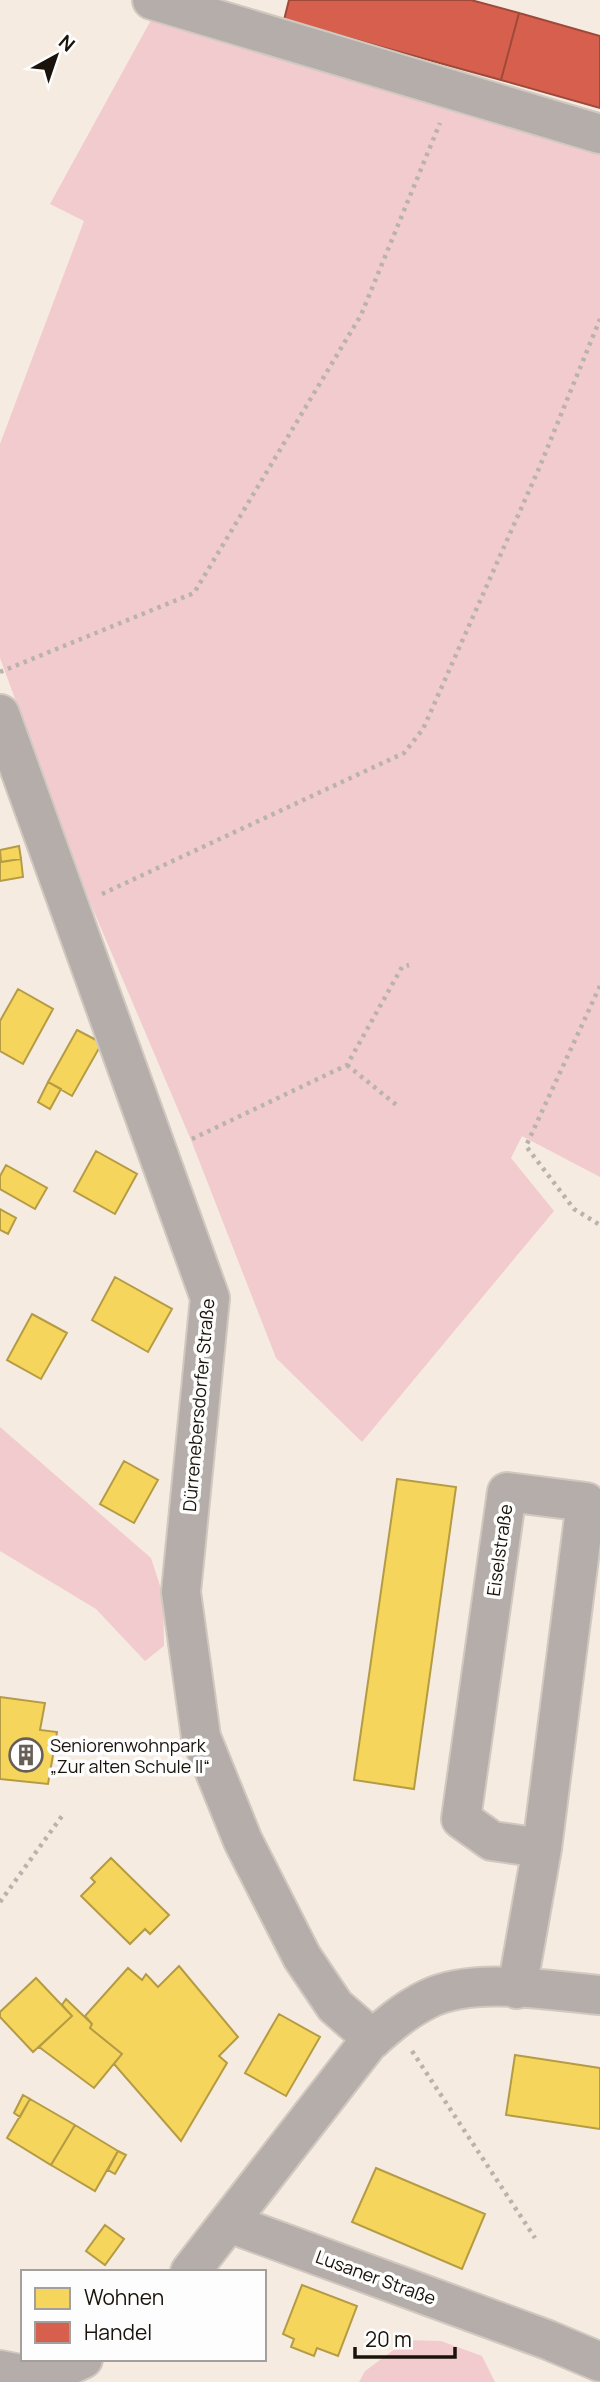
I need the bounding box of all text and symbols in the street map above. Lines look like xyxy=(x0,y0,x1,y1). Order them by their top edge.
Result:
north arrow xyxy=(21,21,91,91)
text: N xyxy=(53,29,81,57)
street label: Dürrenebersdorfer Straße xyxy=(177,1297,219,1513)
street label: Eiselstraße xyxy=(481,1502,517,1598)
place label: Seniorenwohnpark „Zur alten Schule II“ xyxy=(50,1733,210,1778)
building icon: Seniorenwohnpark „Zur alten Schule II“ xyxy=(7,1736,45,1774)
street label: Lusaner Straße xyxy=(313,2244,439,2310)
legend xyxy=(21,2270,266,2361)
text: Wohnen xyxy=(84,2283,164,2311)
scale bar xyxy=(355,2316,455,2360)
text: Handel xyxy=(84,2318,152,2346)
text: 20 m xyxy=(365,2325,412,2353)

